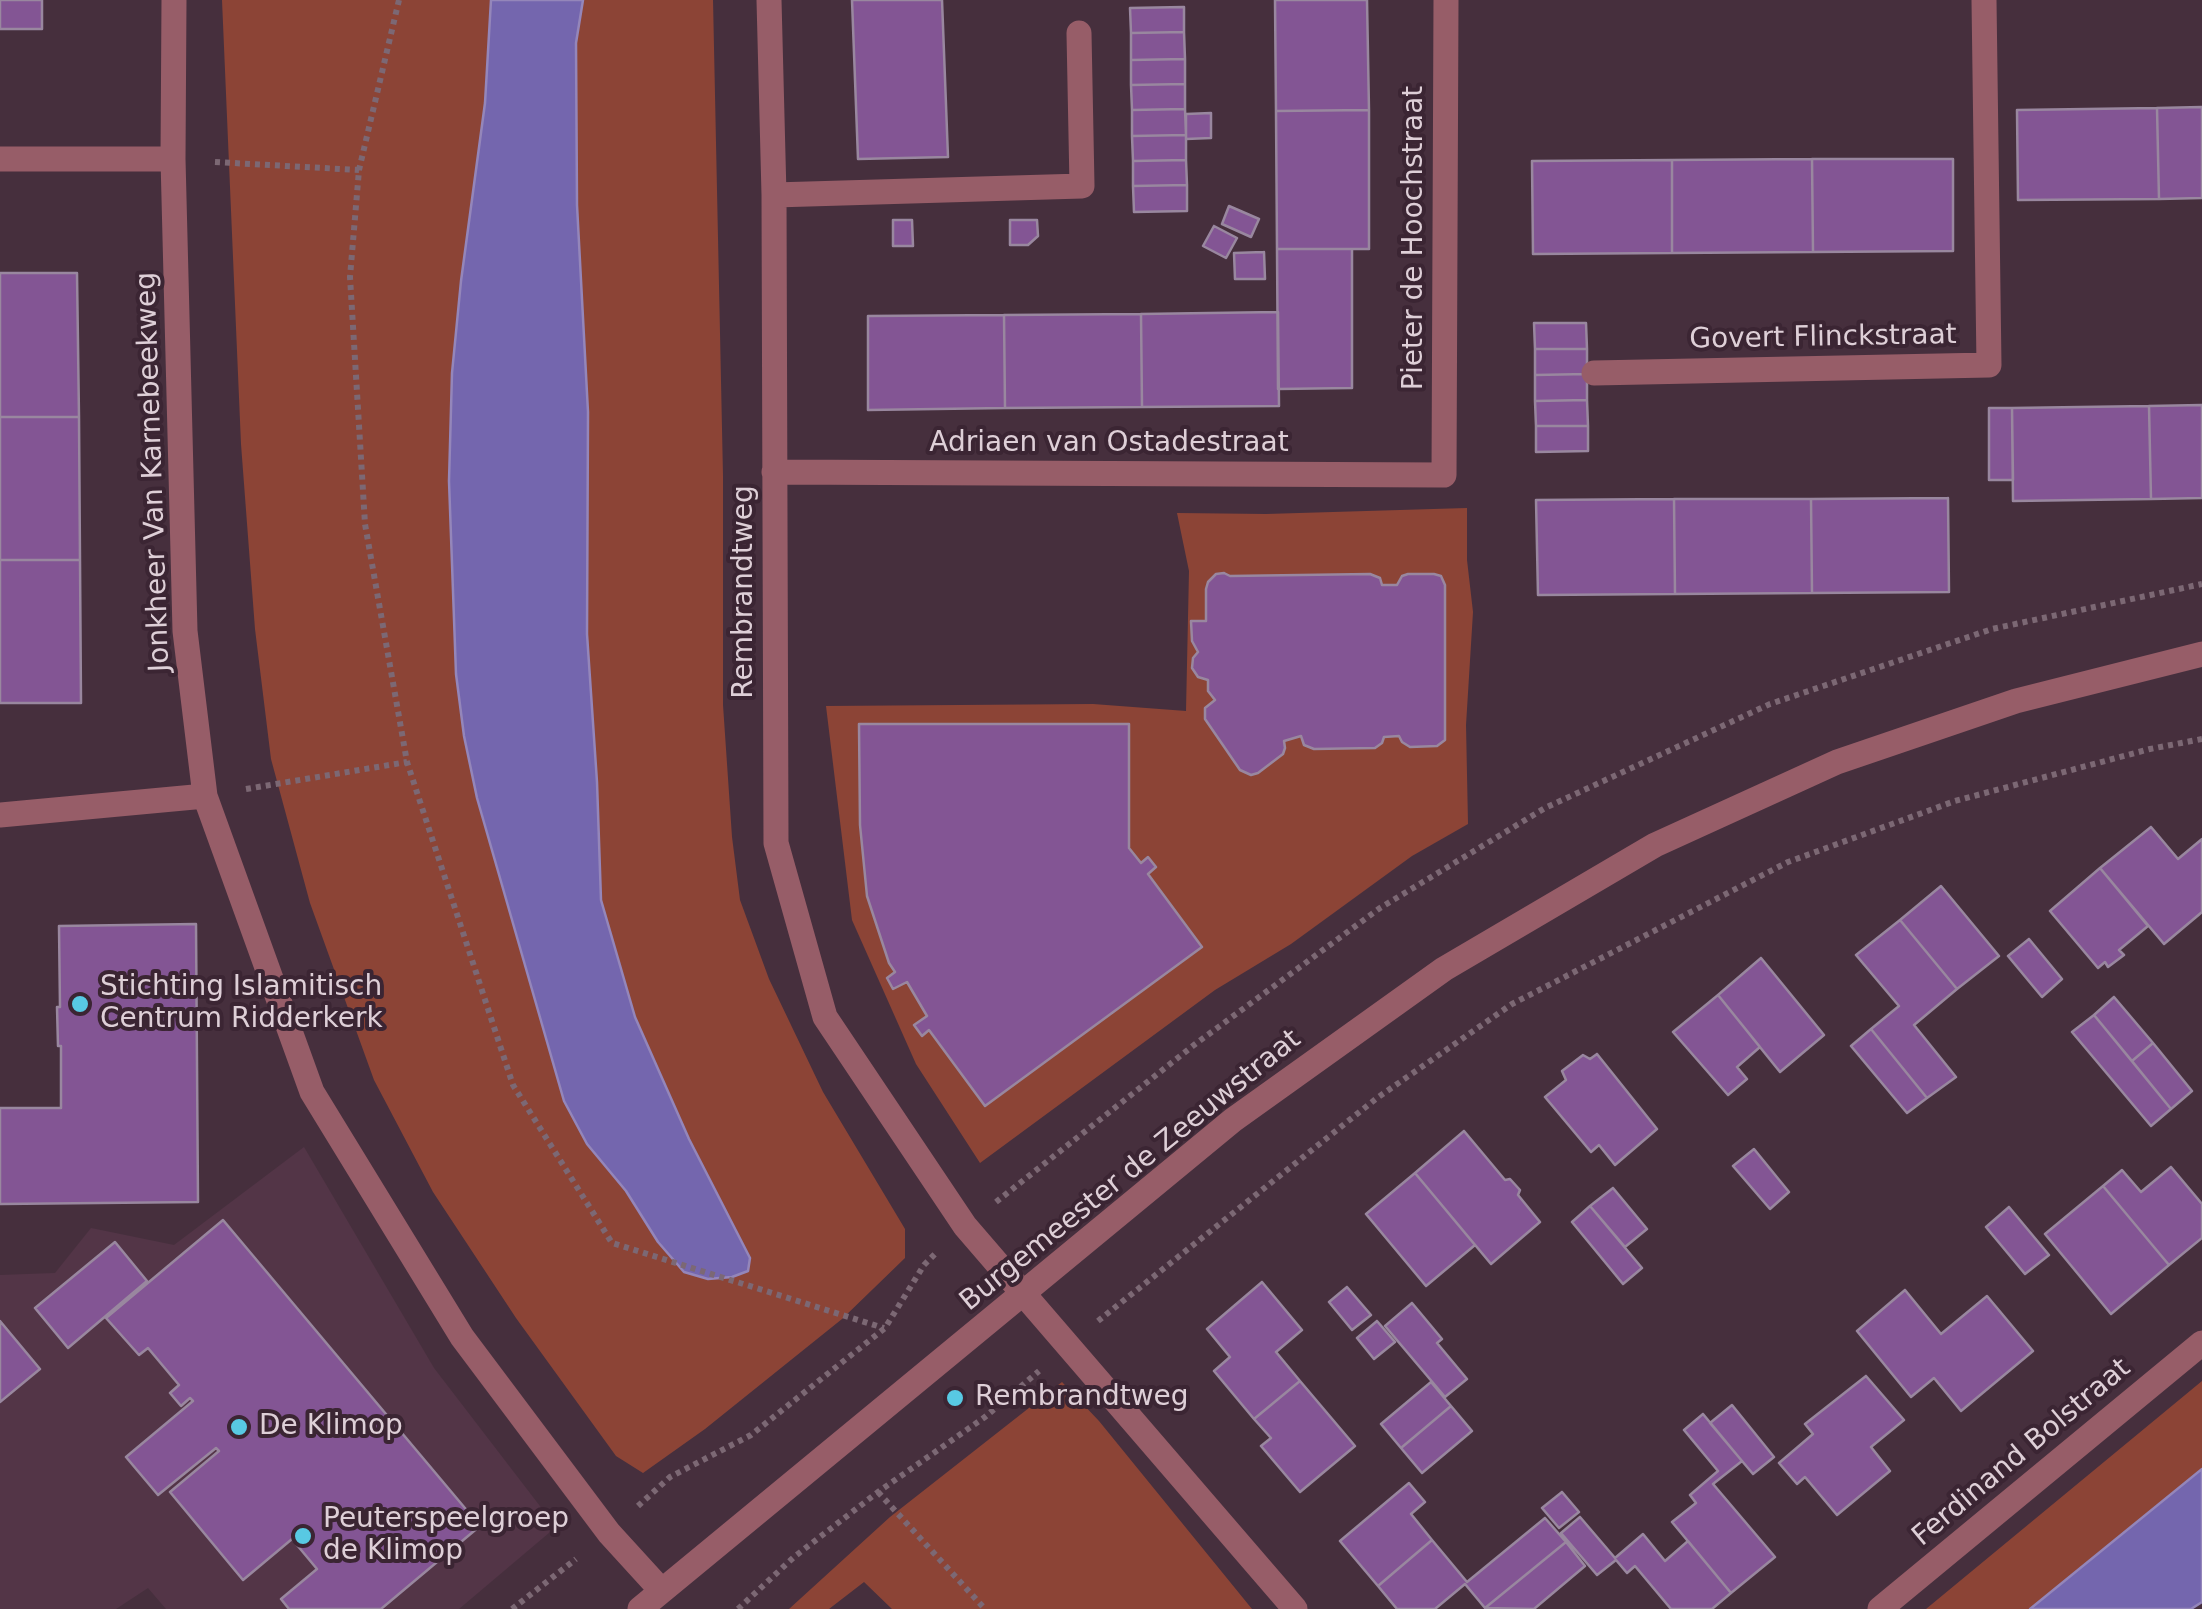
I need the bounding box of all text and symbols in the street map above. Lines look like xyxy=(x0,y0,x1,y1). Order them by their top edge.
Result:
street label: Pieter de Hoochstraat xyxy=(1398,86,1432,390)
street label: Jonkheer Van Karnebeekweg xyxy=(130,271,178,673)
street label: Govert Flinckstraat xyxy=(1689,319,1957,357)
street label: Adriaen van Ostadestraat xyxy=(929,427,1289,461)
street label: Rembrandtweg xyxy=(728,485,762,699)
place label: Stichting Islamitisch Centrum Ridderkerk xyxy=(100,971,383,1037)
marker: Stichting Islamitisch Centrum Ridderkerk xyxy=(69,993,91,1015)
street label: Burgemeester de Zeeuwstraat xyxy=(954,1023,1308,1319)
street label: Ferdinand Bolstraat xyxy=(1906,1352,2138,1554)
place label: Rembrandtweg xyxy=(975,1381,1189,1415)
marker: Rembrandtweg xyxy=(944,1387,966,1409)
place label: De Klimop xyxy=(259,1410,403,1444)
marker: De Klimop xyxy=(228,1416,250,1438)
place label: Peuterspeelgroep de Klimop xyxy=(323,1503,569,1569)
marker: Peuterspeelgroep de Klimop xyxy=(292,1525,314,1547)

